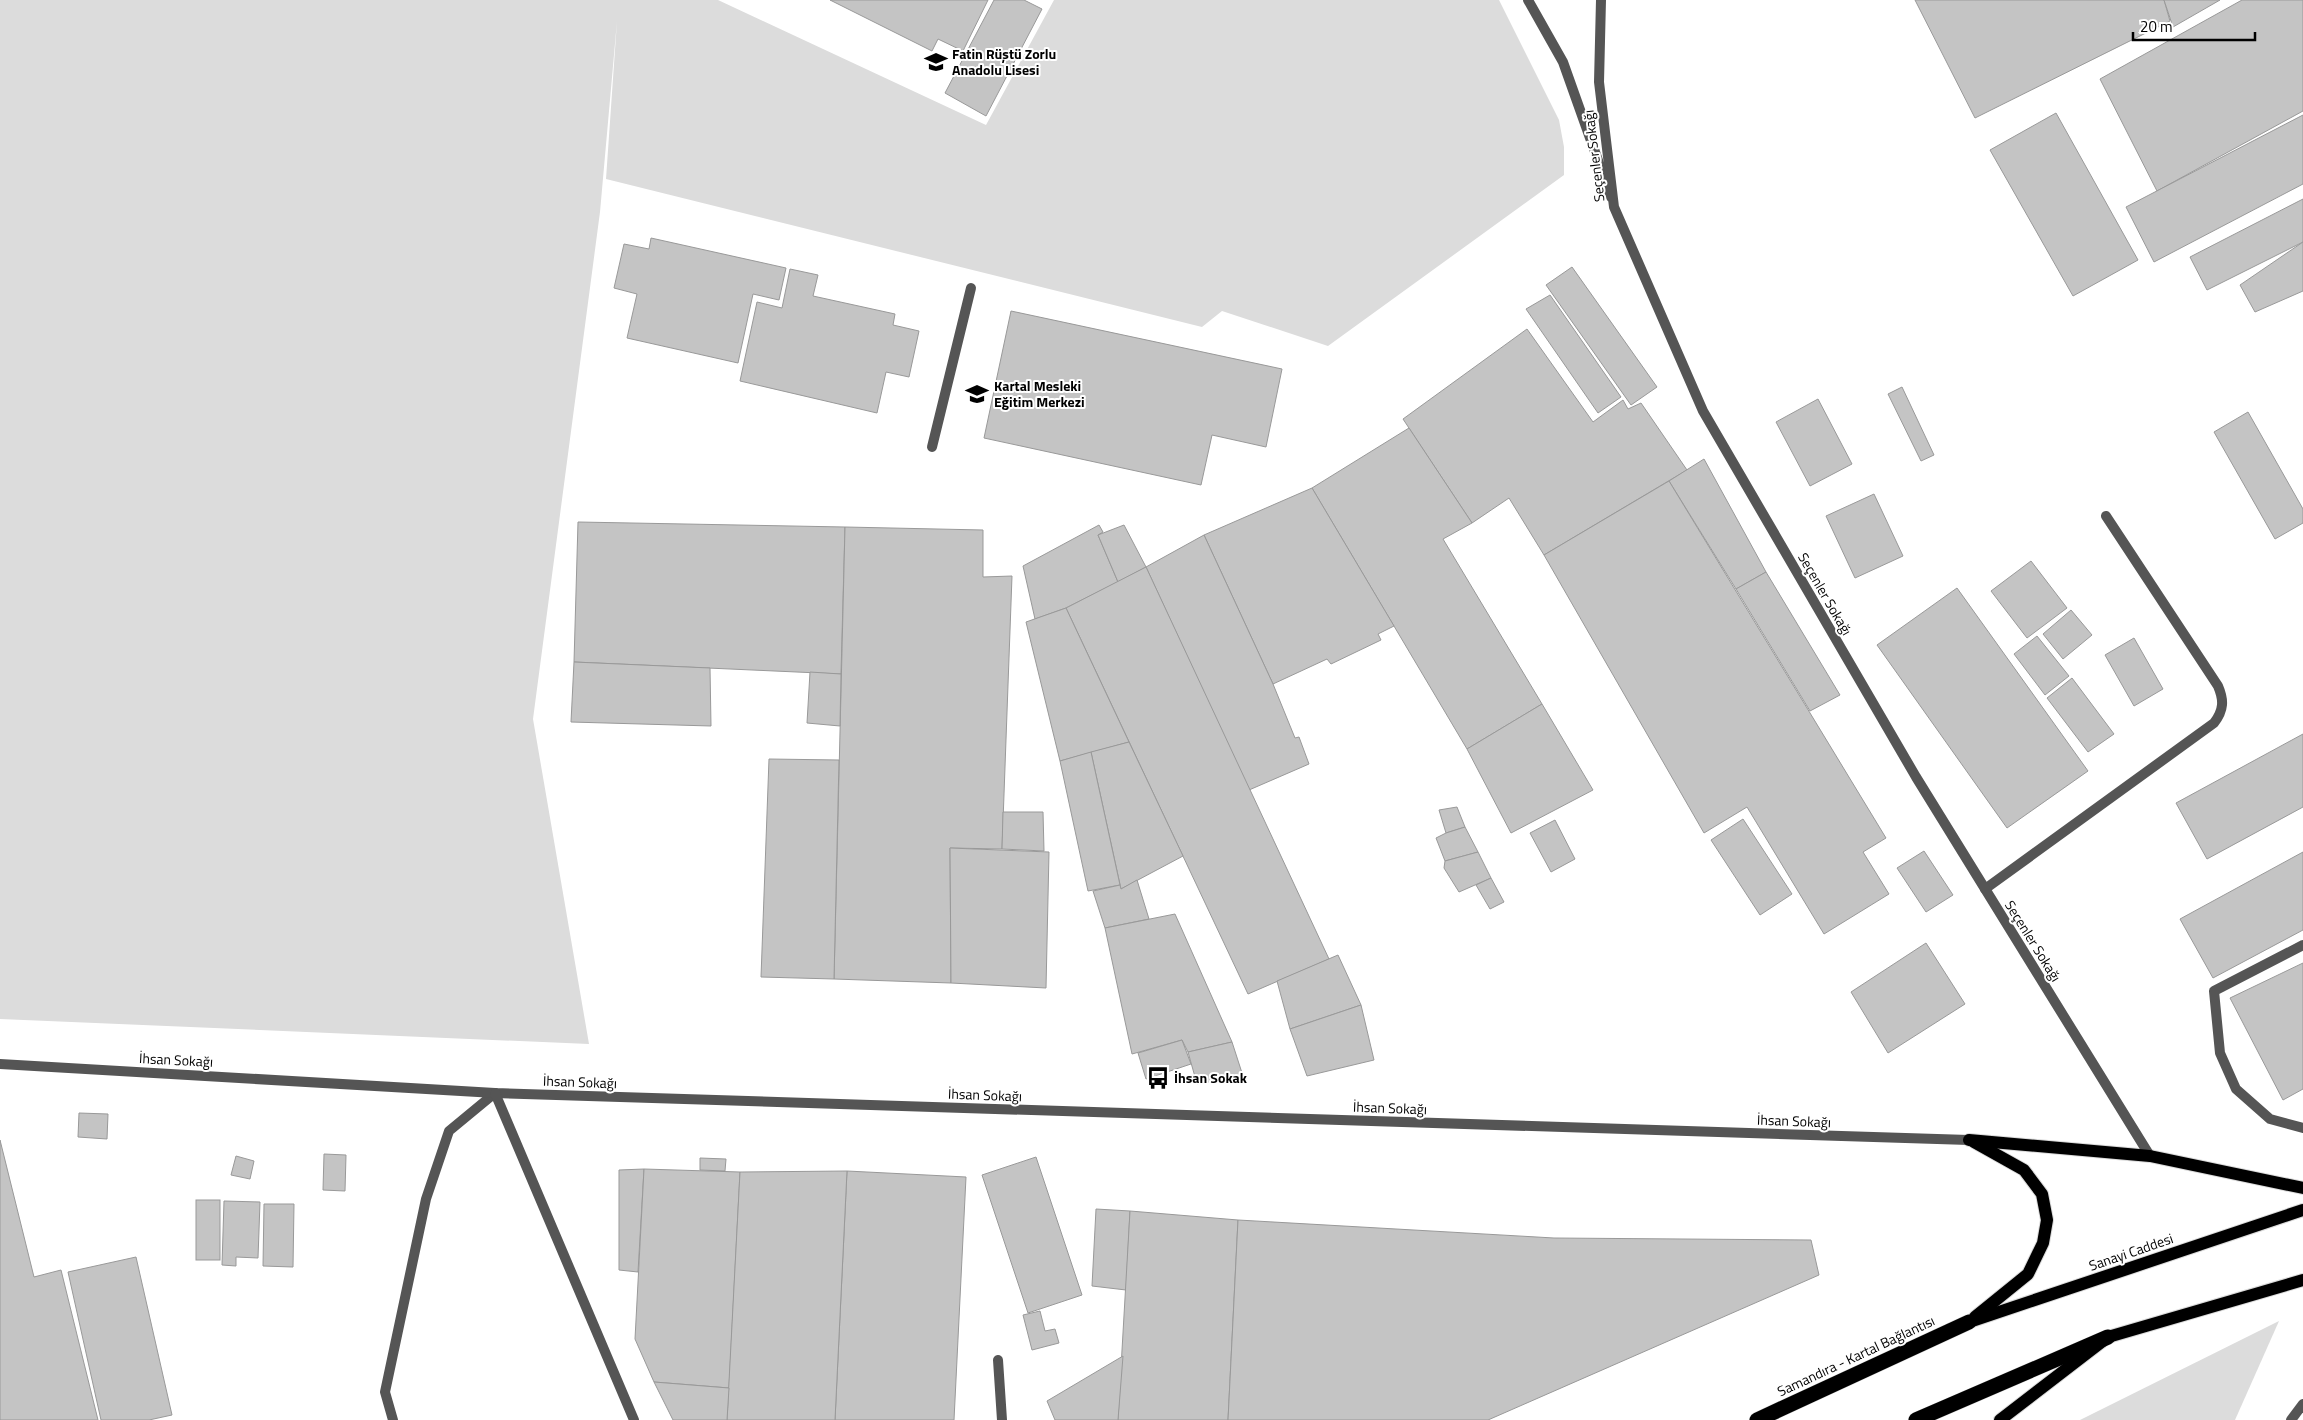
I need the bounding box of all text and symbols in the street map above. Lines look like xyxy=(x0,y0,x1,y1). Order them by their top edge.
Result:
scale bar xyxy=(2133,10,2256,42)
text: 20 m xyxy=(2140,15,2173,38)
place label: Fatin Rüştü Zorlu Anadolu Lisesi xyxy=(952,43,1056,80)
school or university icon: Fatin Rüştü Zorlu Anadolu Lisesi xyxy=(923,49,949,75)
street label: Seçenler Sokağı xyxy=(1577,109,1610,203)
place label: Kartal Mesleki Eğitim Merkezi xyxy=(994,375,1085,412)
school or university icon: Kartal Mesleki Eğitim Merkezi xyxy=(964,381,990,407)
street label: Seçenler Sokağı xyxy=(1793,548,1858,639)
street label: Seçenler Sokağı xyxy=(2000,896,2067,985)
street label: İhsan Sokağı xyxy=(139,1047,214,1072)
bus stop icon: İhsan Sokak xyxy=(1145,1065,1171,1091)
place label: İhsan Sokak xyxy=(1174,1067,1248,1088)
street label: İhsan Sokağı xyxy=(543,1070,617,1093)
street label: İhsan Sokağı xyxy=(948,1083,1022,1106)
street label: İhsan Sokağı xyxy=(1353,1096,1427,1119)
street label: İhsan Sokağı xyxy=(1757,1109,1831,1132)
street label: Sanayi Caddesi xyxy=(2086,1227,2176,1276)
street label: Samandıra - Kartal Bağlantısı xyxy=(1774,1310,1938,1401)

